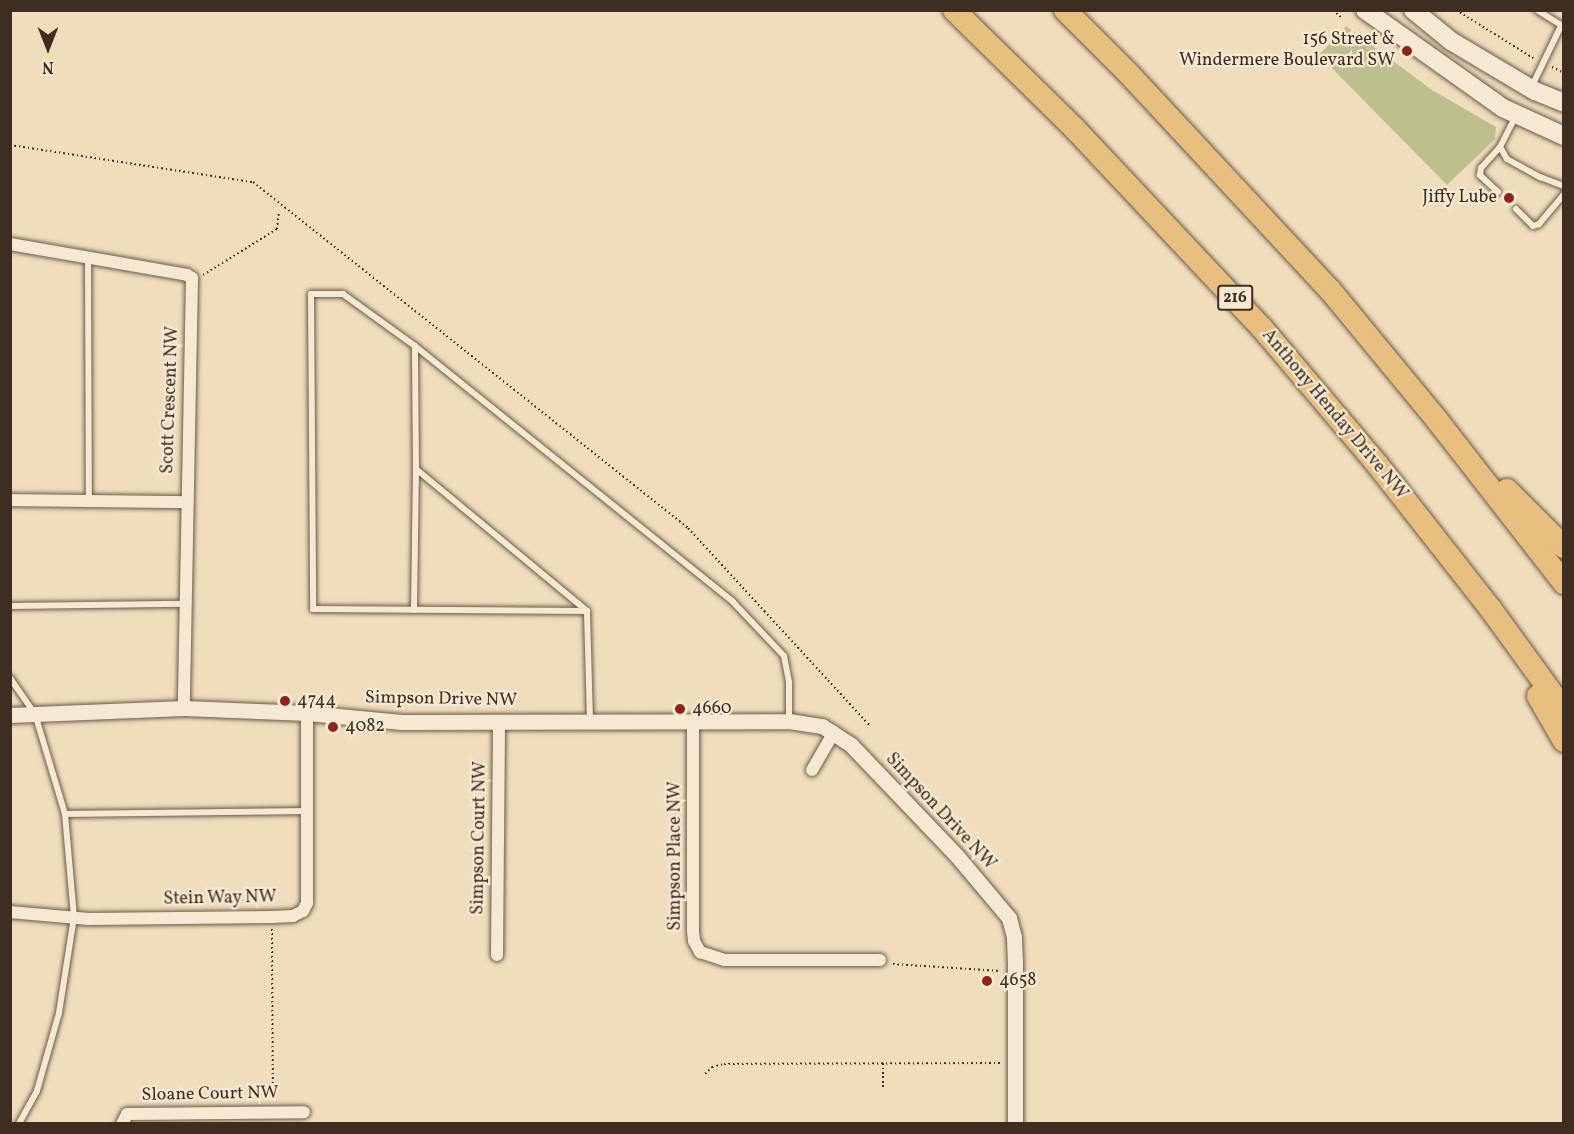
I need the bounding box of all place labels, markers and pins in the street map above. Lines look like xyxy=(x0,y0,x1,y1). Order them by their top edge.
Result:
place label: 156 Street & Windermere Boulevard SW xyxy=(1179,30,1395,72)
marker: 156 Street & Windermere Boulevard SW xyxy=(1400,44,1414,58)
place label: Jiffy Lube xyxy=(1422,187,1497,209)
marker: Jiffy Lube xyxy=(1502,191,1516,205)
place label: 4744 xyxy=(297,690,336,712)
marker: 4744 xyxy=(278,694,292,708)
place label: 4660 xyxy=(692,698,732,720)
marker: 4660 xyxy=(673,702,687,716)
place label: 4082 xyxy=(345,716,385,738)
marker: 4082 xyxy=(326,720,340,734)
place label: 4658 xyxy=(999,970,1036,992)
marker: 4658 xyxy=(980,974,994,988)

